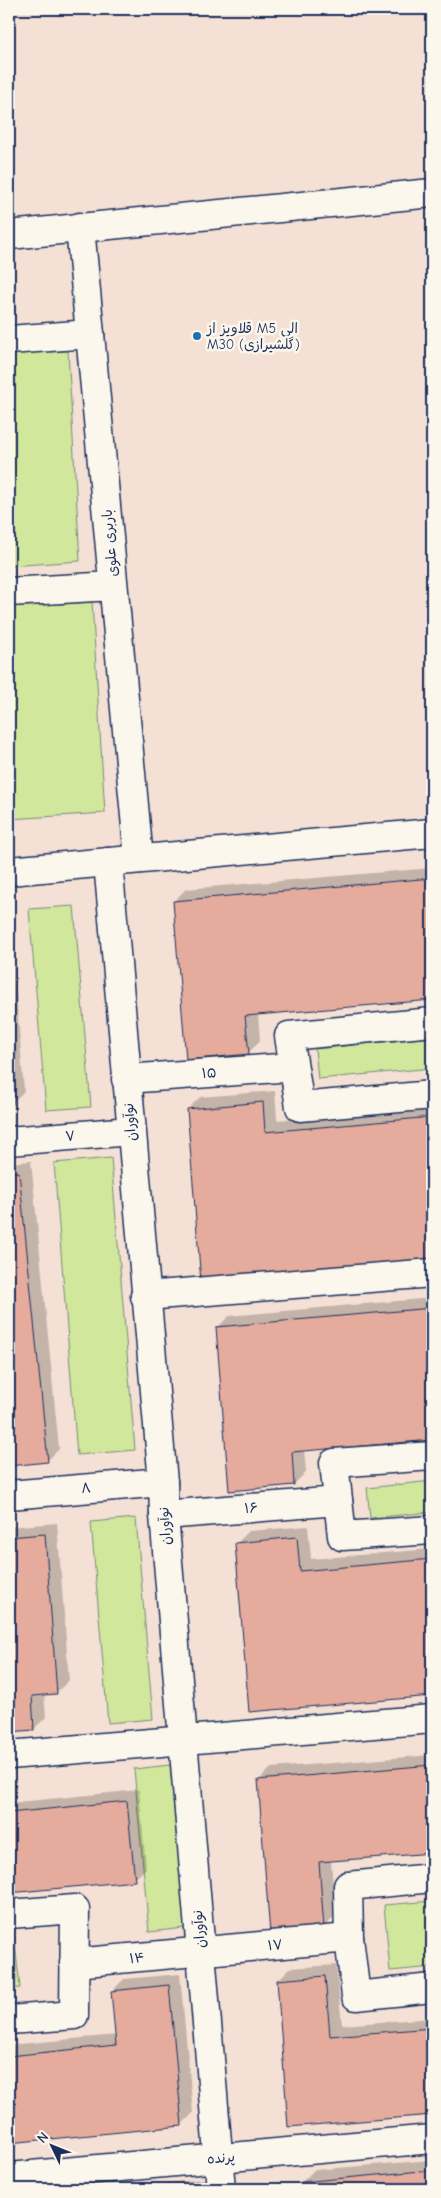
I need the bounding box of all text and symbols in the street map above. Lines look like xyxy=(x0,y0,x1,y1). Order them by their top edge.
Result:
place label: قلاویز از M5 الی M30 (گلشیرازی) xyxy=(206,320,300,353)
marker: قلاویز از M5 الی M30 (گلشیرازی) xyxy=(191,330,203,342)
street label: باربری علوی xyxy=(99,509,122,577)
street label: ۱۵ xyxy=(201,1064,217,1082)
street label: نوآوران xyxy=(120,1102,141,1142)
street label: ۷ xyxy=(64,1127,76,1145)
street label: ۸ xyxy=(80,1479,92,1497)
street label: ۱۶ xyxy=(243,1499,259,1517)
street label: نوآوران xyxy=(155,1506,176,1546)
street label: نوآوران xyxy=(189,1909,210,1949)
street label: ۱۷ xyxy=(267,1936,283,1954)
street label: ۱۴ xyxy=(128,1949,146,1967)
north arrow xyxy=(28,2120,78,2170)
text: N xyxy=(34,2128,52,2147)
street label: پرنده xyxy=(206,2148,236,2169)

